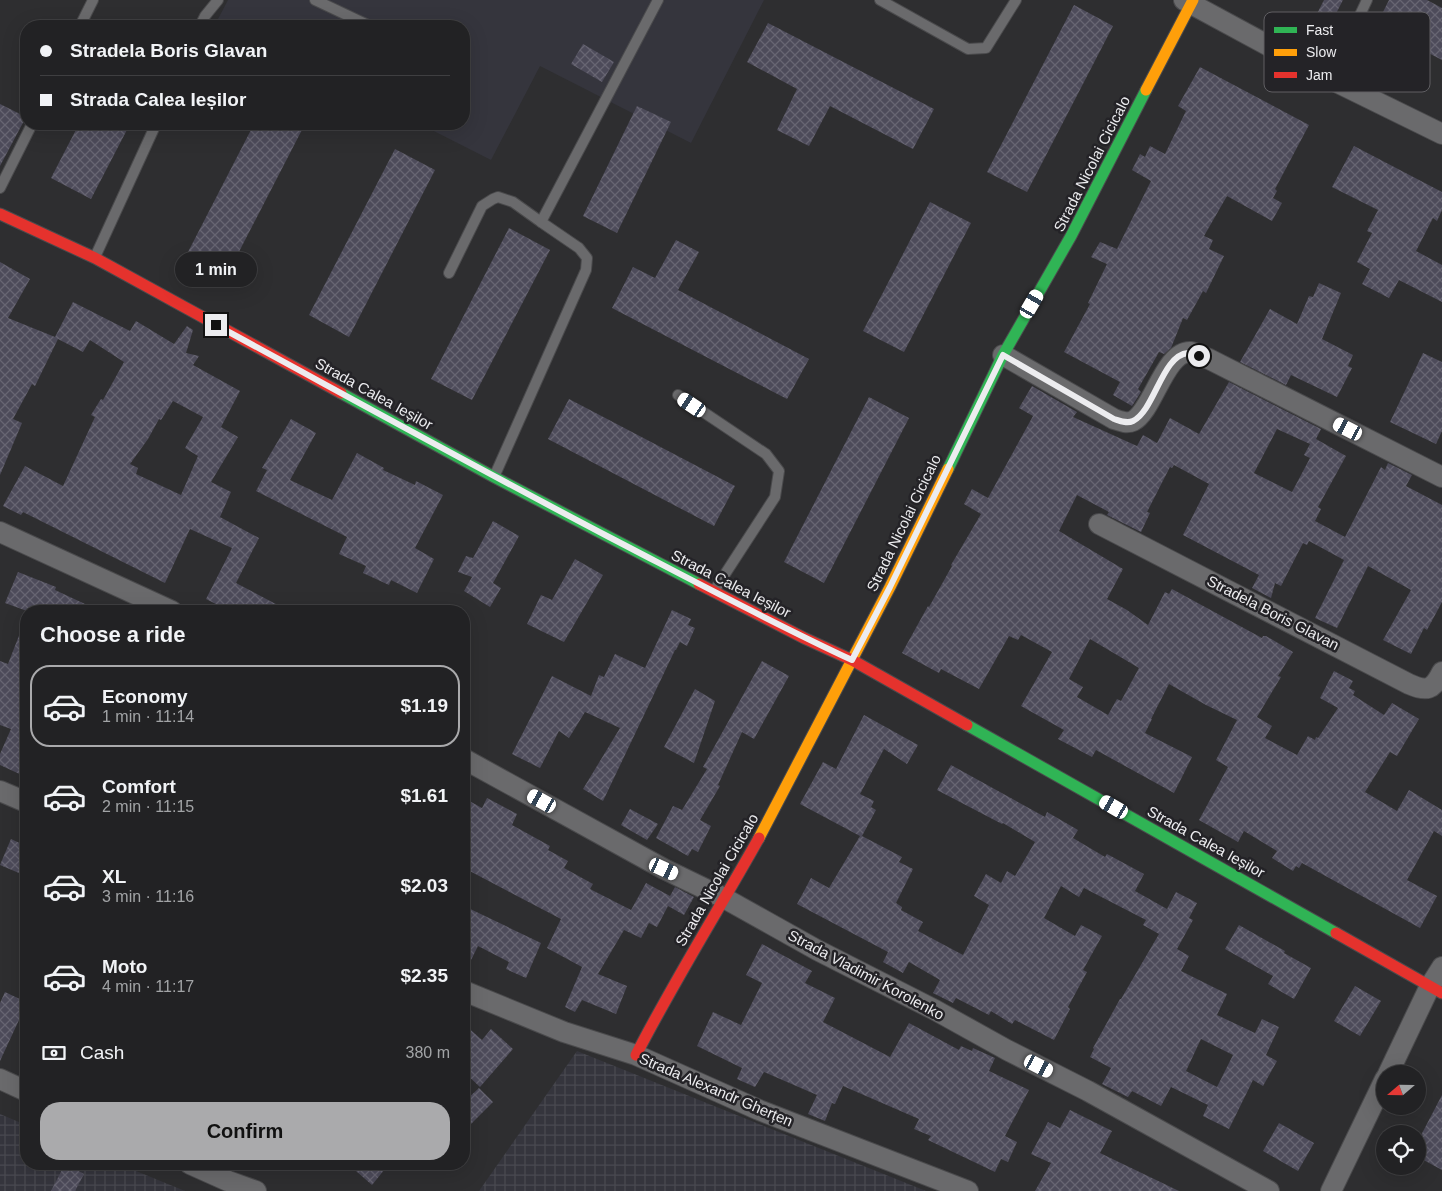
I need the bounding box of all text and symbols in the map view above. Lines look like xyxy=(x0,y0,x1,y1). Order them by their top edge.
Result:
legend xyxy=(1264,12,1430,92)
text: Fast xyxy=(1306,22,1333,38)
text: Stradela Boris Glavan xyxy=(70,40,267,61)
text: Slow xyxy=(1306,44,1337,60)
text: Jam xyxy=(1306,67,1332,83)
text: Strada Calea Ieșilor xyxy=(70,89,246,110)
street label: Strada Nicolai Cicicalo xyxy=(1050,93,1133,234)
callout: 1 min xyxy=(175,252,257,288)
text: 1 min xyxy=(195,261,237,278)
car xyxy=(1018,287,1045,321)
route end xyxy=(205,314,227,336)
route start xyxy=(1188,345,1210,367)
street label: Strada Calea Ieșilor xyxy=(313,354,436,433)
car xyxy=(675,390,708,420)
car xyxy=(1331,416,1364,442)
street label: Strada Nicolai Cicicalo xyxy=(863,452,944,594)
street label: Strada Calea Ieșilor xyxy=(669,546,794,621)
street label: Stradela Boris Glavan xyxy=(1204,572,1342,653)
text: Choose a ride xyxy=(40,622,185,647)
icon: car xyxy=(42,684,87,729)
text: Economy xyxy=(102,686,188,707)
text: $1.19 xyxy=(400,695,448,716)
text: 1 min · 11:14 xyxy=(102,708,194,725)
icon: car xyxy=(42,774,87,819)
text: Comfort xyxy=(102,776,176,797)
text: $1.61 xyxy=(400,785,448,806)
car xyxy=(525,787,558,815)
car xyxy=(1097,793,1130,821)
text: 2 min · 11:15 xyxy=(102,798,194,815)
street label: Strada Calea Ieșilor xyxy=(1145,802,1268,881)
street label: Strada Nicolai Cicicalo xyxy=(672,811,761,949)
car xyxy=(647,856,680,882)
icon: car xyxy=(42,864,87,909)
text: XL xyxy=(102,866,126,887)
text: $2.03 xyxy=(400,875,448,896)
text: 3 min · 11:16 xyxy=(102,888,194,905)
street label: Strada Vladimir Korolenko xyxy=(785,926,947,1023)
icon: car xyxy=(42,954,87,999)
text: Moto xyxy=(102,956,147,977)
text: $2.35 xyxy=(400,965,448,986)
text: 4 min · 11:17 xyxy=(102,978,194,995)
icon: cash xyxy=(40,1039,68,1067)
text: Cash xyxy=(80,1042,124,1063)
text: 380 m xyxy=(406,1044,450,1061)
street label: Strada Alexandr Gherțen xyxy=(637,1049,796,1130)
car xyxy=(1022,1053,1055,1079)
north arrow xyxy=(1376,1065,1426,1115)
map controls xyxy=(1376,1065,1426,1175)
button: Confirm xyxy=(40,1102,450,1160)
button: locate xyxy=(1376,1125,1426,1175)

